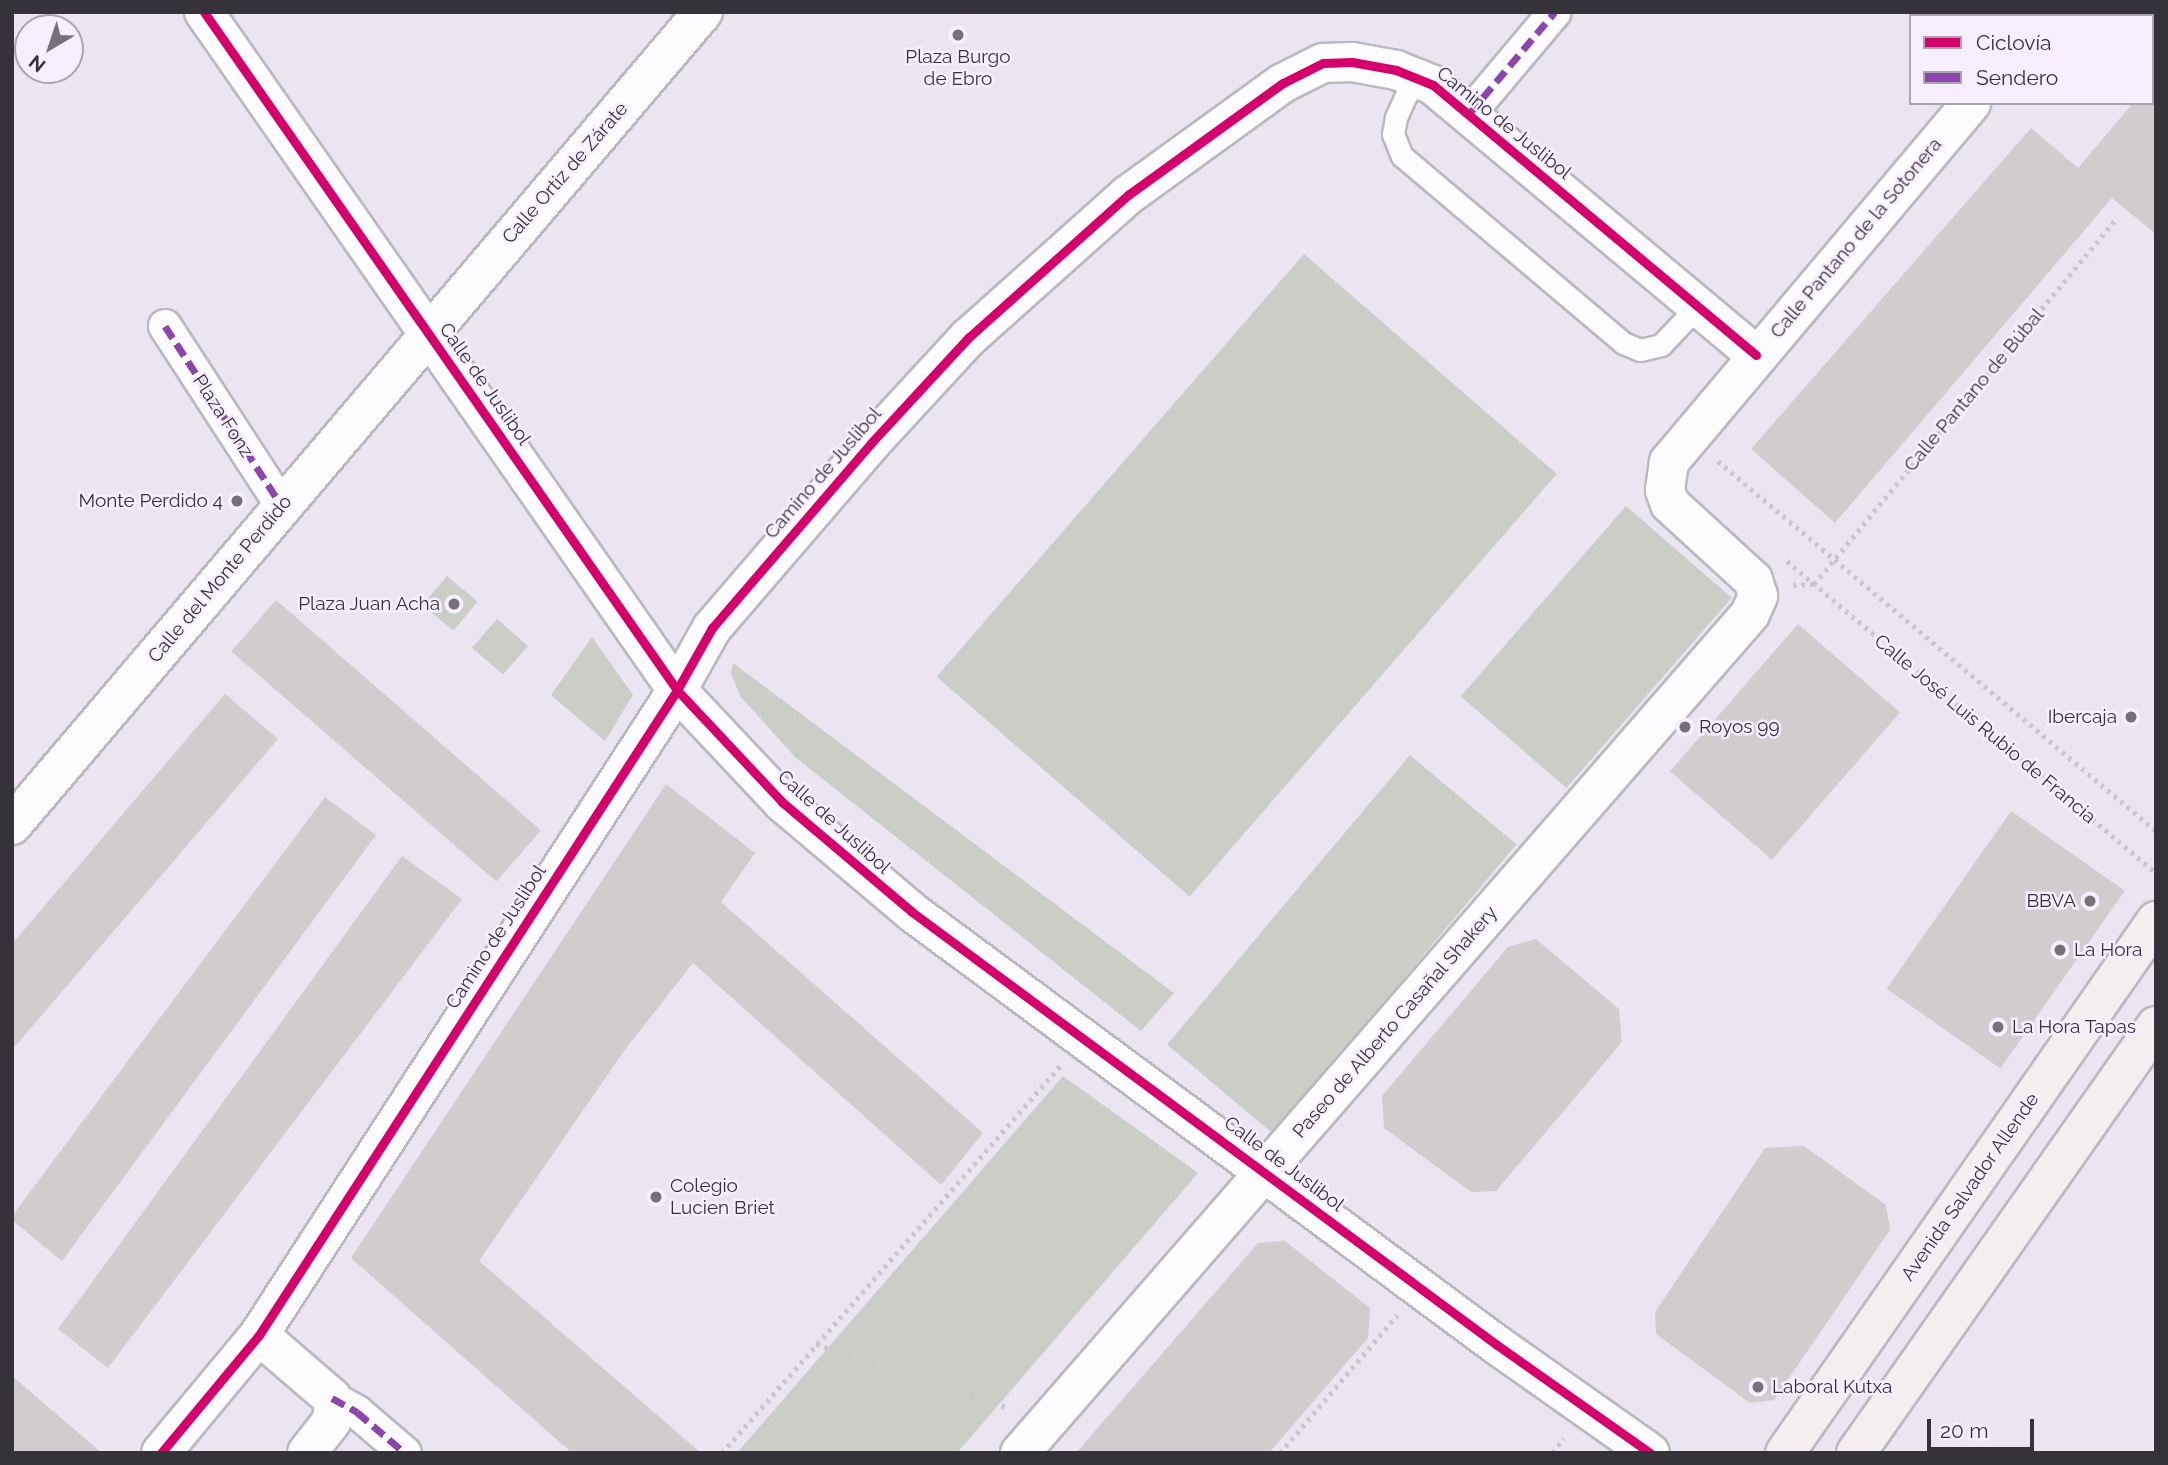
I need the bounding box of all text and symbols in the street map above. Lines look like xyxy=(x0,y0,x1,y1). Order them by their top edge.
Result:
north arrow xyxy=(14,14,84,84)
legend xyxy=(1909,14,2154,105)
marker: Plaza Burgo de Ebro xyxy=(950,27,966,43)
text: Ciclovía xyxy=(1976,30,2052,55)
place label: Plaza Burgo de Ebro xyxy=(905,46,1011,90)
text: N xyxy=(24,51,50,77)
street label: Camino de Juslibol xyxy=(1432,62,1576,184)
text: Sendero xyxy=(1976,65,2058,90)
street label: Calle Ortiz de Zárate xyxy=(497,98,633,248)
street label: Calle Pantano de la Sotonera xyxy=(1766,133,1946,343)
street label: Calle Pantano de Búbal xyxy=(1899,304,2049,476)
street label: Calle de Juslibol xyxy=(434,318,536,450)
street label: Plaza Fonz xyxy=(188,370,258,462)
street label: Camino de Juslibol xyxy=(760,402,886,544)
place label: Monte Perdido 4 xyxy=(79,490,223,512)
street label: Calle del Monte Perdido xyxy=(143,490,297,668)
marker: Monte Perdido 4 xyxy=(229,493,245,509)
place label: Plaza Juan Acha xyxy=(297,593,440,615)
marker: Plaza Juan Acha xyxy=(446,596,462,612)
street label: Calle José Luis Rubio de Francia xyxy=(1869,629,2101,829)
place label: Ibercaja xyxy=(2048,706,2117,728)
marker: Ibercaja xyxy=(2123,709,2139,725)
place label: Royos 99 xyxy=(1699,716,1780,738)
marker: Royos 99 xyxy=(1677,719,1693,735)
street label: Calle de Juslibol xyxy=(773,765,895,879)
street label: Camino de Juslibol xyxy=(441,861,551,1013)
place label: BBVA xyxy=(2026,890,2076,912)
marker: BBVA xyxy=(2082,893,2098,909)
street label: Paseo de Alberto Casañal Shakery xyxy=(1288,901,1502,1143)
place label: La Hora xyxy=(2074,939,2142,961)
marker: La Hora xyxy=(2052,942,2068,958)
place label: La Hora Tapas xyxy=(2012,1016,2136,1038)
marker: La Hora Tapas xyxy=(1990,1019,2006,1035)
street label: Avenida Salvador Allende xyxy=(1896,1088,2044,1286)
street label: Calle de Juslibol xyxy=(1219,1111,1349,1217)
place label: Colegio Lucien Briet xyxy=(670,1175,775,1219)
marker: Colegio Lucien Briet xyxy=(648,1189,664,1205)
place label: Laboral Kutxa xyxy=(1772,1376,1893,1398)
marker: Laboral Kutxa xyxy=(1750,1379,1766,1395)
scale bar xyxy=(1930,1406,2037,1450)
text: 20 m xyxy=(1940,1418,1988,1443)

